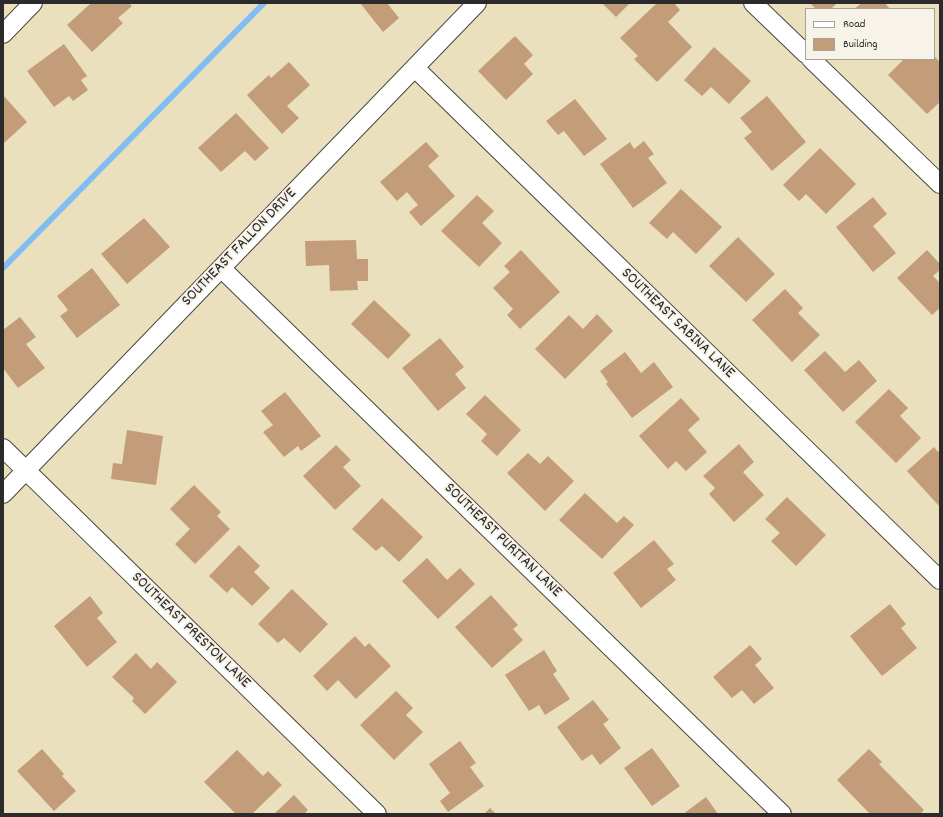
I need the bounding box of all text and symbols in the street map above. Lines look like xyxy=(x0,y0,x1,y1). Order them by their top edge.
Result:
legend xyxy=(805,8,935,60)
text: Road xyxy=(843,16,865,33)
text: Building xyxy=(843,36,878,53)
street label: SOUTHEAST FALLON DRIVE xyxy=(178,185,302,311)
street label: SOUTHEAST SABINA LANE xyxy=(616,265,738,383)
street label: SOUTHEAST PURITAN LANE xyxy=(439,480,565,602)
street label: SOUTHEAST PRESTON LANE xyxy=(126,569,254,693)

